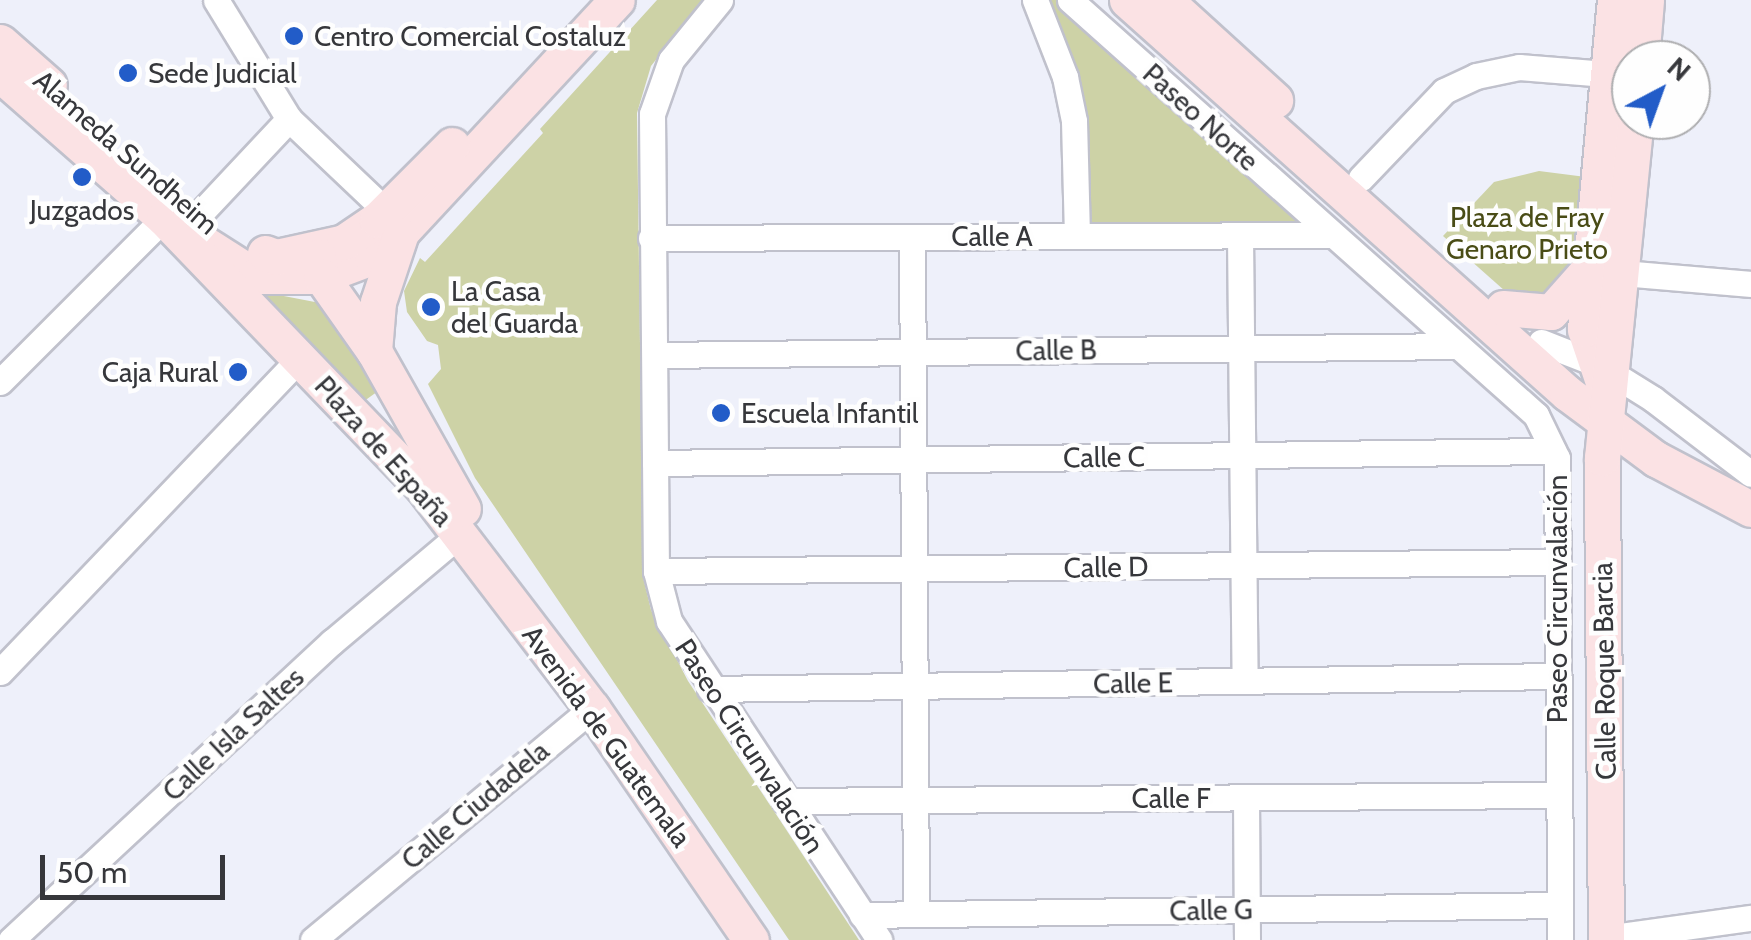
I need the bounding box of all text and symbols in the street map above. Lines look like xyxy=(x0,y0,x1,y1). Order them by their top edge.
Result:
place label: Centro Comercial Costaluz xyxy=(314,19,626,53)
marker: Centro Comercial Costaluz xyxy=(283,25,305,47)
north arrow xyxy=(1611,40,1711,140)
text: N xyxy=(1661,50,1698,88)
place label: Sede Judicial xyxy=(148,56,297,90)
street label: Paseo Norte xyxy=(1136,56,1266,178)
marker: Sede Judicial xyxy=(117,62,139,84)
street label: Alameda Sundheim xyxy=(27,63,225,241)
marker: Juzgados xyxy=(71,166,93,188)
place label: Juzgados xyxy=(30,193,134,227)
park label: Plaza de Fray Genaro Prieto xyxy=(1446,200,1608,266)
street label: Calle A xyxy=(951,219,1033,253)
place label: La Casa del Guarda xyxy=(451,274,578,340)
marker: La Casa del Guarda xyxy=(420,296,442,318)
street label: Calle B xyxy=(1015,332,1097,368)
place label: Caja Rural xyxy=(102,355,218,389)
marker: Caja Rural xyxy=(227,361,249,383)
street label: Plaza de España xyxy=(308,369,460,533)
place label: Escuela Infantil xyxy=(741,396,918,430)
marker: Escuela Infantil xyxy=(710,402,732,424)
street label: Calle C xyxy=(1063,439,1145,475)
street label: Paseo Circunvalación xyxy=(1540,475,1574,723)
street label: Calle D xyxy=(1063,549,1149,585)
street label: Calle Roque Barcia xyxy=(1585,562,1623,780)
street label: Avenida de Guatemala xyxy=(515,619,699,853)
street label: Paseo Circunvalación xyxy=(668,633,832,859)
street label: Calle Isla Saltes xyxy=(155,660,311,808)
street label: Calle E xyxy=(1093,666,1173,700)
street label: Calle Ciudadela xyxy=(394,734,556,876)
street label: Calle F xyxy=(1131,781,1211,815)
scale bar xyxy=(45,835,230,897)
text: 50 m xyxy=(57,854,127,891)
street label: Calle G xyxy=(1169,892,1253,928)

